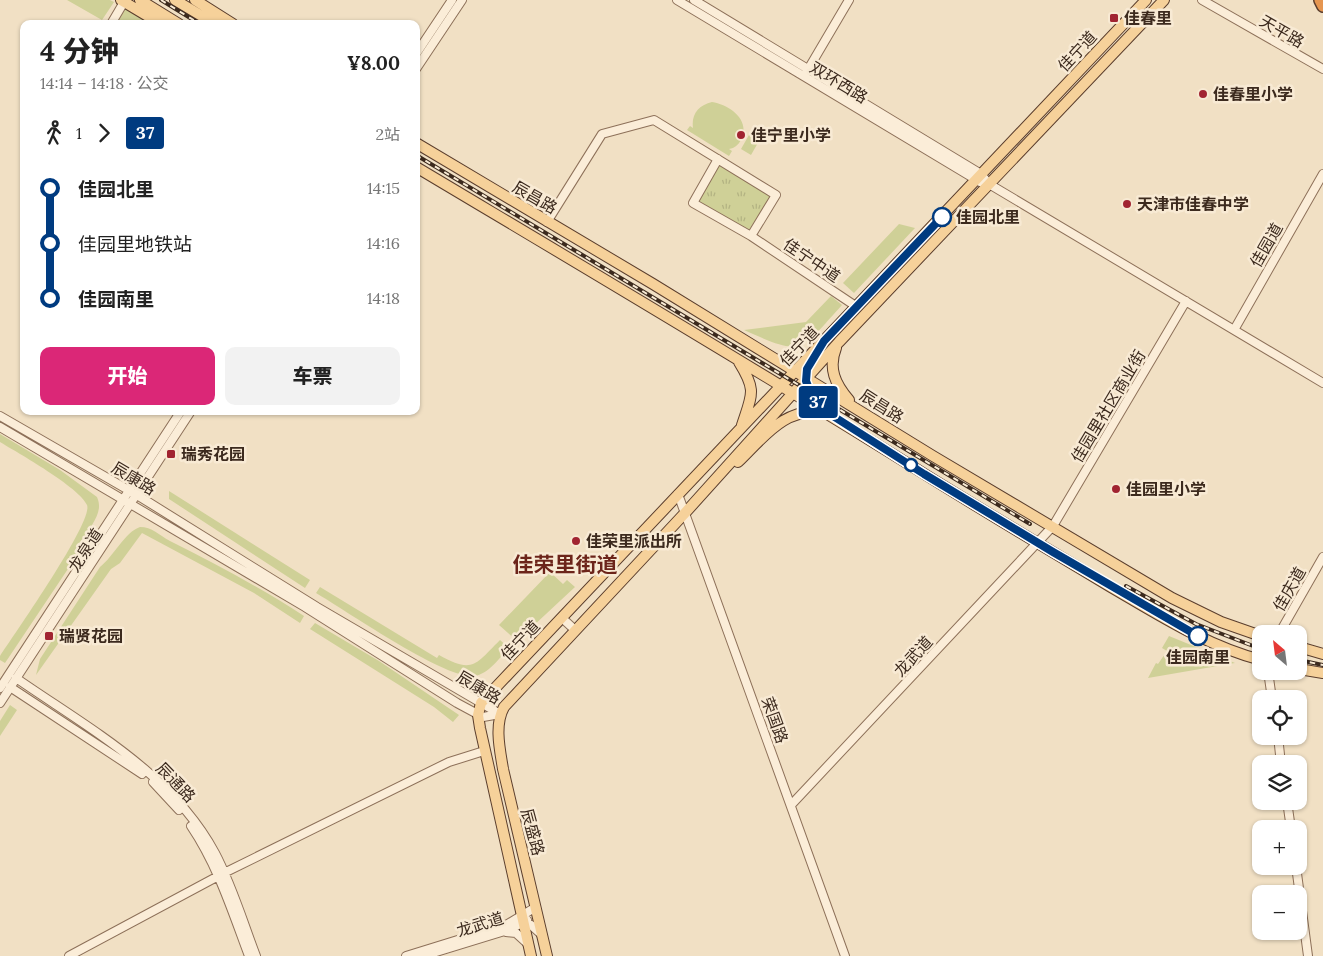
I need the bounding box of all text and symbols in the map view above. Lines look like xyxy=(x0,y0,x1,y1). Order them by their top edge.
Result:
place label: 佳春里 xyxy=(1124,8,1172,28)
street label: 天平路 xyxy=(1256,10,1308,52)
marker: 佳春里 xyxy=(1108,12,1120,24)
street label: 佳宁道 xyxy=(1053,27,1101,75)
text: 4 分钟 xyxy=(40,33,119,69)
text: ¥8.00 xyxy=(347,51,400,75)
street label: 双环西路 xyxy=(806,57,872,107)
text: 14:14 – 14:18 · 公交 xyxy=(40,73,169,93)
place label: 佳春里小学 xyxy=(1213,84,1293,104)
marker: 佳春里小学 xyxy=(1197,88,1209,100)
icon: walk xyxy=(40,119,68,147)
icon: forward xyxy=(90,119,118,147)
text: 37 xyxy=(136,121,154,144)
text: 1 xyxy=(76,123,82,143)
text: 2站 xyxy=(375,124,400,144)
place label: 佳宁里小学 xyxy=(751,125,831,145)
marker: 佳宁里小学 xyxy=(735,129,747,141)
street label: 辰昌路 xyxy=(509,176,561,218)
text: 佳园北里 xyxy=(78,177,154,201)
text: 14:15 xyxy=(367,178,400,198)
place label: 天津市佳春中学 xyxy=(1137,194,1249,214)
marker: 天津市佳春中学 xyxy=(1121,198,1133,210)
marker: 佳园北里 xyxy=(932,207,952,227)
place label: 佳园北里 xyxy=(956,207,1020,227)
street label: 佳园道 xyxy=(1245,219,1287,271)
text: 佳园里地铁站 xyxy=(78,232,192,256)
text: 14:16 xyxy=(366,233,400,253)
street label: 佳宁中道 xyxy=(780,234,844,286)
text: 佳园南里 xyxy=(78,287,154,311)
text: 14:18 xyxy=(367,288,400,308)
street label: 佳宁道 xyxy=(775,322,823,370)
street label: 佳园里社区商业街 xyxy=(1066,346,1150,466)
button: 开始 xyxy=(40,347,215,405)
button: 车票 xyxy=(225,347,400,405)
street label: 辰昌路 xyxy=(856,385,908,427)
line badge: 37 xyxy=(796,386,840,418)
text: 37 xyxy=(809,390,827,413)
place label: 瑞秀花园 xyxy=(181,444,245,464)
marker: 瑞秀花园 xyxy=(165,448,177,460)
street label: 辰康路 xyxy=(108,457,160,499)
unlabelled marker xyxy=(904,458,918,472)
place label: 佳园里小学 xyxy=(1126,479,1206,499)
marker: 佳园里小学 xyxy=(1110,483,1122,495)
street label: 龙泉道 xyxy=(64,524,106,576)
place label: 佳荣里派出所 xyxy=(586,531,682,551)
marker: 佳荣里派出所 xyxy=(570,535,582,547)
district label: 佳荣里街道 xyxy=(513,551,618,578)
street label: 佳庆道 xyxy=(1268,563,1310,615)
street label: 佳宁道 xyxy=(496,616,544,664)
north arrow xyxy=(1252,625,1308,680)
map controls xyxy=(1252,625,1307,940)
place label: 瑞贤花园 xyxy=(59,626,123,646)
marker: 佳园南里 xyxy=(1188,626,1208,646)
marker: 瑞贤花园 xyxy=(43,630,55,642)
street label: 龙武道 xyxy=(889,632,937,680)
place label: 佳园南里 xyxy=(1166,647,1230,667)
street label: 辰康路 xyxy=(453,666,505,708)
button: locate xyxy=(1252,690,1307,745)
street label: 荣国路 xyxy=(757,694,793,746)
button: layers xyxy=(1252,755,1307,810)
street label: 辰通路 xyxy=(152,758,200,806)
street label: 辰盛路 xyxy=(517,806,549,858)
button: + xyxy=(1252,820,1307,875)
button: − xyxy=(1252,885,1307,940)
street label: 龙武道 xyxy=(454,907,506,941)

